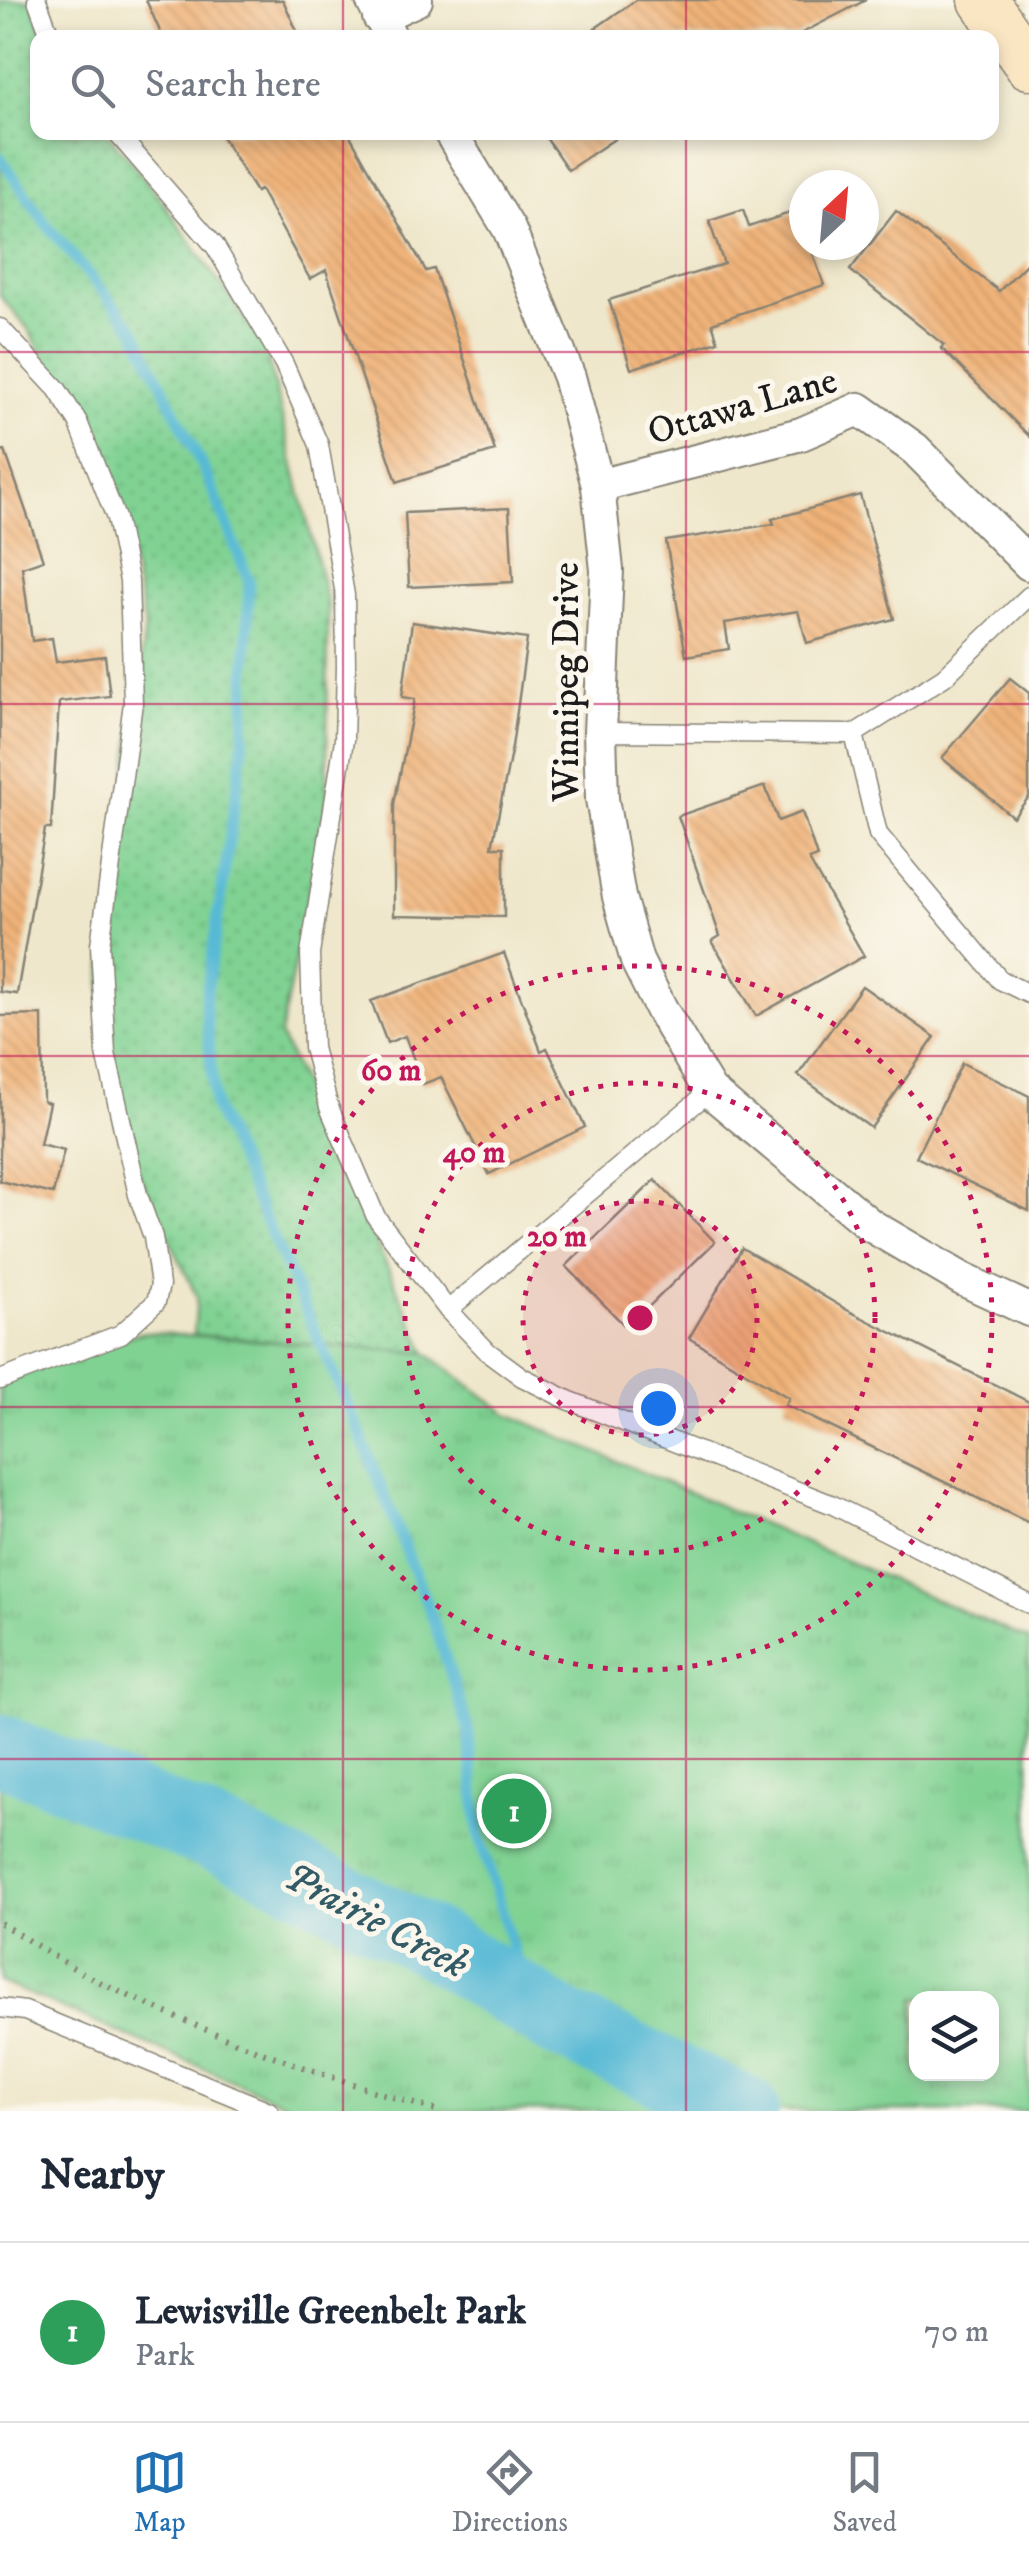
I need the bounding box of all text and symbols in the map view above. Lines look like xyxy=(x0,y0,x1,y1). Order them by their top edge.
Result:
search box xyxy=(30,30,999,140)
icon: search xyxy=(65,58,120,113)
text: Search here xyxy=(145,61,321,109)
north arrow xyxy=(789,170,879,260)
street label: Ottawa Lane xyxy=(642,357,843,457)
street label: Winnipeg Drive xyxy=(543,562,591,803)
text: 60 m xyxy=(361,1053,422,1090)
text: 40 m xyxy=(443,1135,506,1172)
text: 20 m xyxy=(527,1219,587,1256)
centre of rings xyxy=(622,1300,658,1336)
your location xyxy=(633,1383,684,1434)
pin: 1 xyxy=(482,1774,546,1848)
water label: Prairie Creek xyxy=(275,1852,476,1991)
map controls xyxy=(909,1991,999,2081)
button: layers xyxy=(909,1991,999,2081)
text: Nearby xyxy=(40,2150,164,2202)
text: Lewisville Greenbelt Park xyxy=(135,2288,526,2336)
text: 1 xyxy=(67,2312,78,2352)
text: 70 m xyxy=(924,2312,989,2352)
text: Park xyxy=(135,2336,195,2376)
tab: Map xyxy=(132,2445,187,2540)
tab: Directions xyxy=(452,2445,568,2540)
tab: Saved xyxy=(832,2445,897,2540)

